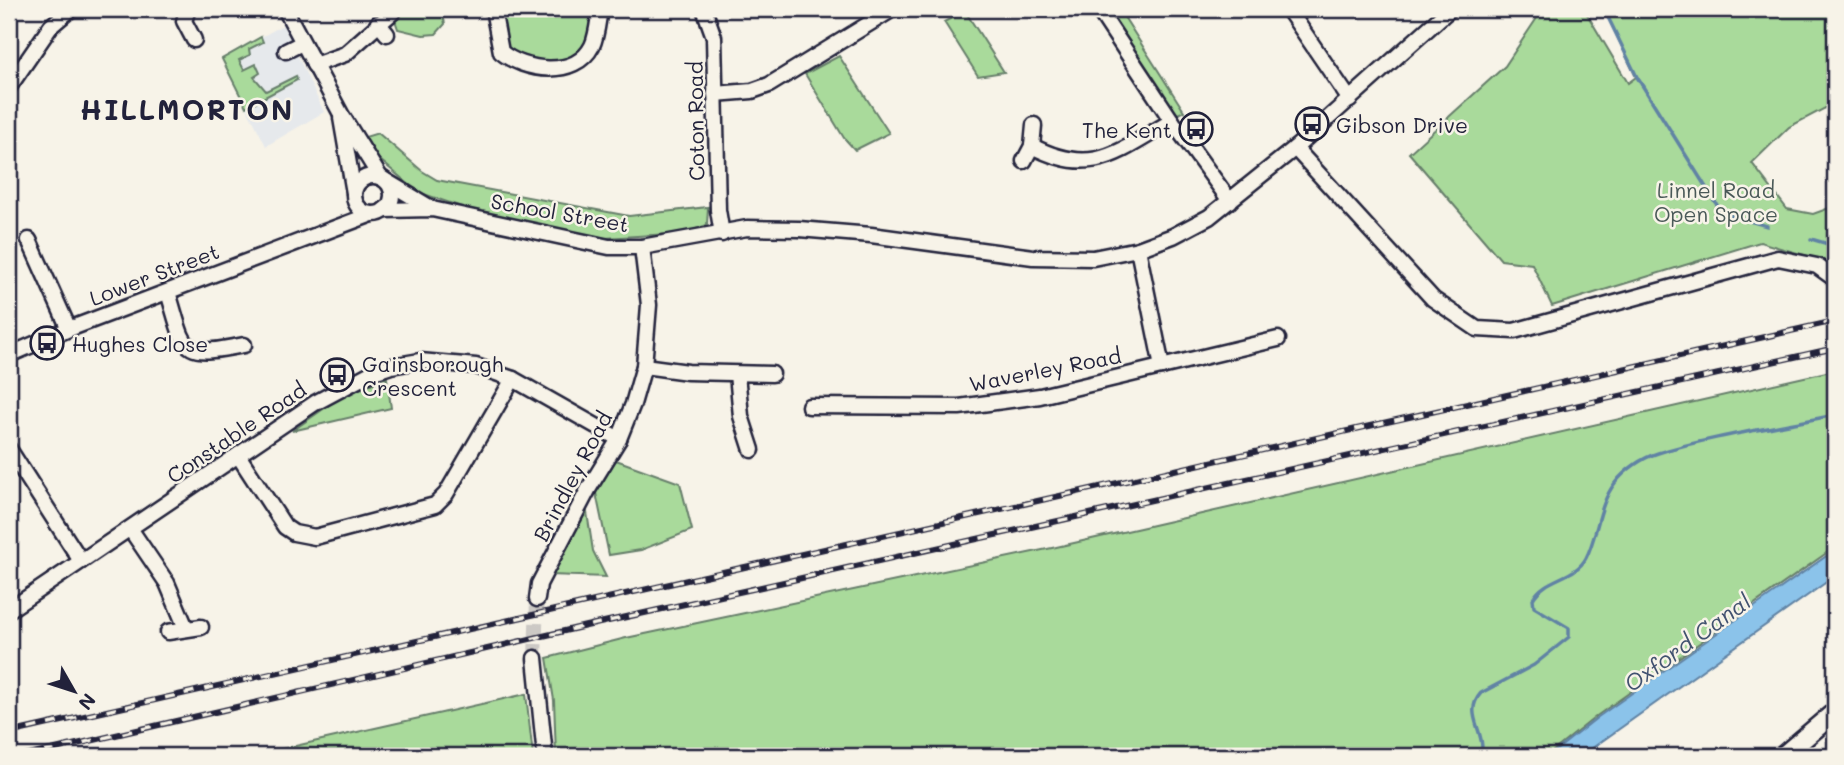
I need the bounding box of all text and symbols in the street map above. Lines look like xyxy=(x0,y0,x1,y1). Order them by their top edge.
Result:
street label: Coton Road xyxy=(680,61,710,181)
district label: HILLMORTON xyxy=(80,91,294,127)
bus stop icon: Gibson Drive xyxy=(1293,105,1331,143)
bus stop icon: The Kent xyxy=(1177,110,1215,148)
place label: Gibson Drive xyxy=(1336,111,1468,138)
place label: The Kent xyxy=(1082,116,1172,143)
park label: Linnel Road Open Space xyxy=(1654,176,1778,227)
street label: School Street xyxy=(489,187,631,237)
street label: Lower Street xyxy=(85,237,223,311)
bus stop icon: Hughes Close xyxy=(28,324,66,362)
place label: Hughes Close xyxy=(72,330,208,357)
street label: Waverley Road xyxy=(967,341,1123,397)
place label: Gainsborough Crescent xyxy=(362,350,503,401)
bus stop icon: Gainsborough Crescent xyxy=(318,356,356,394)
street label: Constable Road xyxy=(161,375,311,489)
street label: Brindley Road xyxy=(526,406,618,546)
water label: Oxford Canal xyxy=(1618,586,1757,698)
north arrow xyxy=(38,656,108,726)
text: N xyxy=(73,689,102,715)

